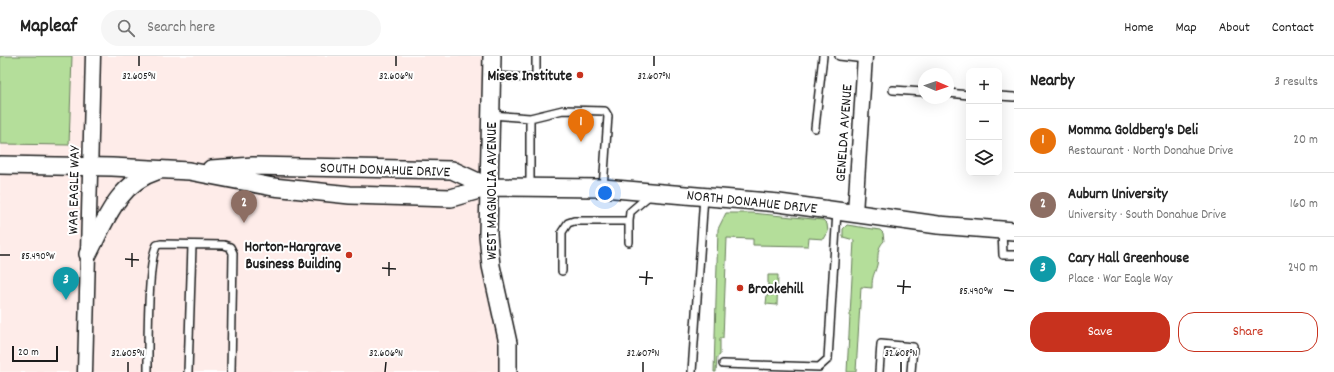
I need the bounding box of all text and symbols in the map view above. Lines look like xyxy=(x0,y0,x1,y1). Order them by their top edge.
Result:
search box xyxy=(101,10,381,46)
text: Mapleaf xyxy=(20,14,77,41)
icon: search xyxy=(115,17,137,39)
text: Search here xyxy=(147,17,215,39)
text: Home xyxy=(1124,18,1153,38)
text: Map xyxy=(1175,18,1197,38)
text: About xyxy=(1219,18,1250,38)
text: Contact xyxy=(1272,18,1314,38)
place label: Mises Institute xyxy=(487,66,572,88)
north arrow xyxy=(918,68,954,104)
map controls xyxy=(966,68,1002,176)
button: + xyxy=(966,68,1002,104)
text: 32.605°N xyxy=(122,70,156,84)
text: 32.606°N xyxy=(379,70,413,84)
marker: Mises Institute xyxy=(575,70,585,80)
text: 32.607°N xyxy=(638,70,670,84)
text: Nearby xyxy=(1030,70,1074,94)
text: 3 results xyxy=(1274,73,1318,92)
street label: GENELDA AVENUE xyxy=(831,83,859,183)
button: − xyxy=(966,104,1002,140)
pin: 1 xyxy=(568,109,594,142)
text: Momma Goldberg's Deli xyxy=(1068,120,1198,142)
street label: WEST MAGNOLIA AVENUE xyxy=(482,122,504,260)
text: 1 xyxy=(1042,131,1044,150)
text: 20 m xyxy=(1293,131,1318,150)
button: layers xyxy=(966,140,1002,176)
text: Restaurant · North Donahue Drive xyxy=(1068,142,1233,161)
street label: WAR EAGLE WAY xyxy=(63,145,87,235)
street label: SOUTH DONAHUE DRIVE xyxy=(319,158,451,184)
your location xyxy=(595,183,615,203)
text: Auburn University xyxy=(1068,184,1168,206)
street label: NORTH DONAHUE DRIVE xyxy=(685,185,818,221)
pin: 2 xyxy=(231,190,257,223)
text: 2 xyxy=(1040,195,1046,214)
text: 160 m xyxy=(1290,195,1318,214)
text: University · South Donahue Drive xyxy=(1068,206,1226,225)
place label: Horton-Hargrave Business Building xyxy=(245,237,341,276)
text: Cary Hall Greenhouse xyxy=(1068,248,1189,270)
text: 85.490°W xyxy=(21,250,55,264)
marker: Horton-Hargrave Business Building xyxy=(344,250,354,260)
text: 3 xyxy=(1040,259,1046,278)
text: 240 m xyxy=(1288,259,1318,278)
pin: 3 xyxy=(53,267,79,300)
text: Place · War Eagle Way xyxy=(1068,270,1173,289)
place label: Brookehill xyxy=(748,279,804,301)
marker: Brookehill xyxy=(735,283,745,293)
text: 85.490°W xyxy=(959,285,993,299)
button: Save xyxy=(1030,312,1170,352)
button: Share xyxy=(1178,312,1318,352)
scale bar xyxy=(12,344,58,363)
text: 20 m xyxy=(18,345,39,361)
text: 32.605°N xyxy=(111,347,145,361)
text: 32.606°N xyxy=(369,347,403,361)
text: 32.607°N xyxy=(627,347,659,361)
text: 32.608°N xyxy=(885,347,918,361)

